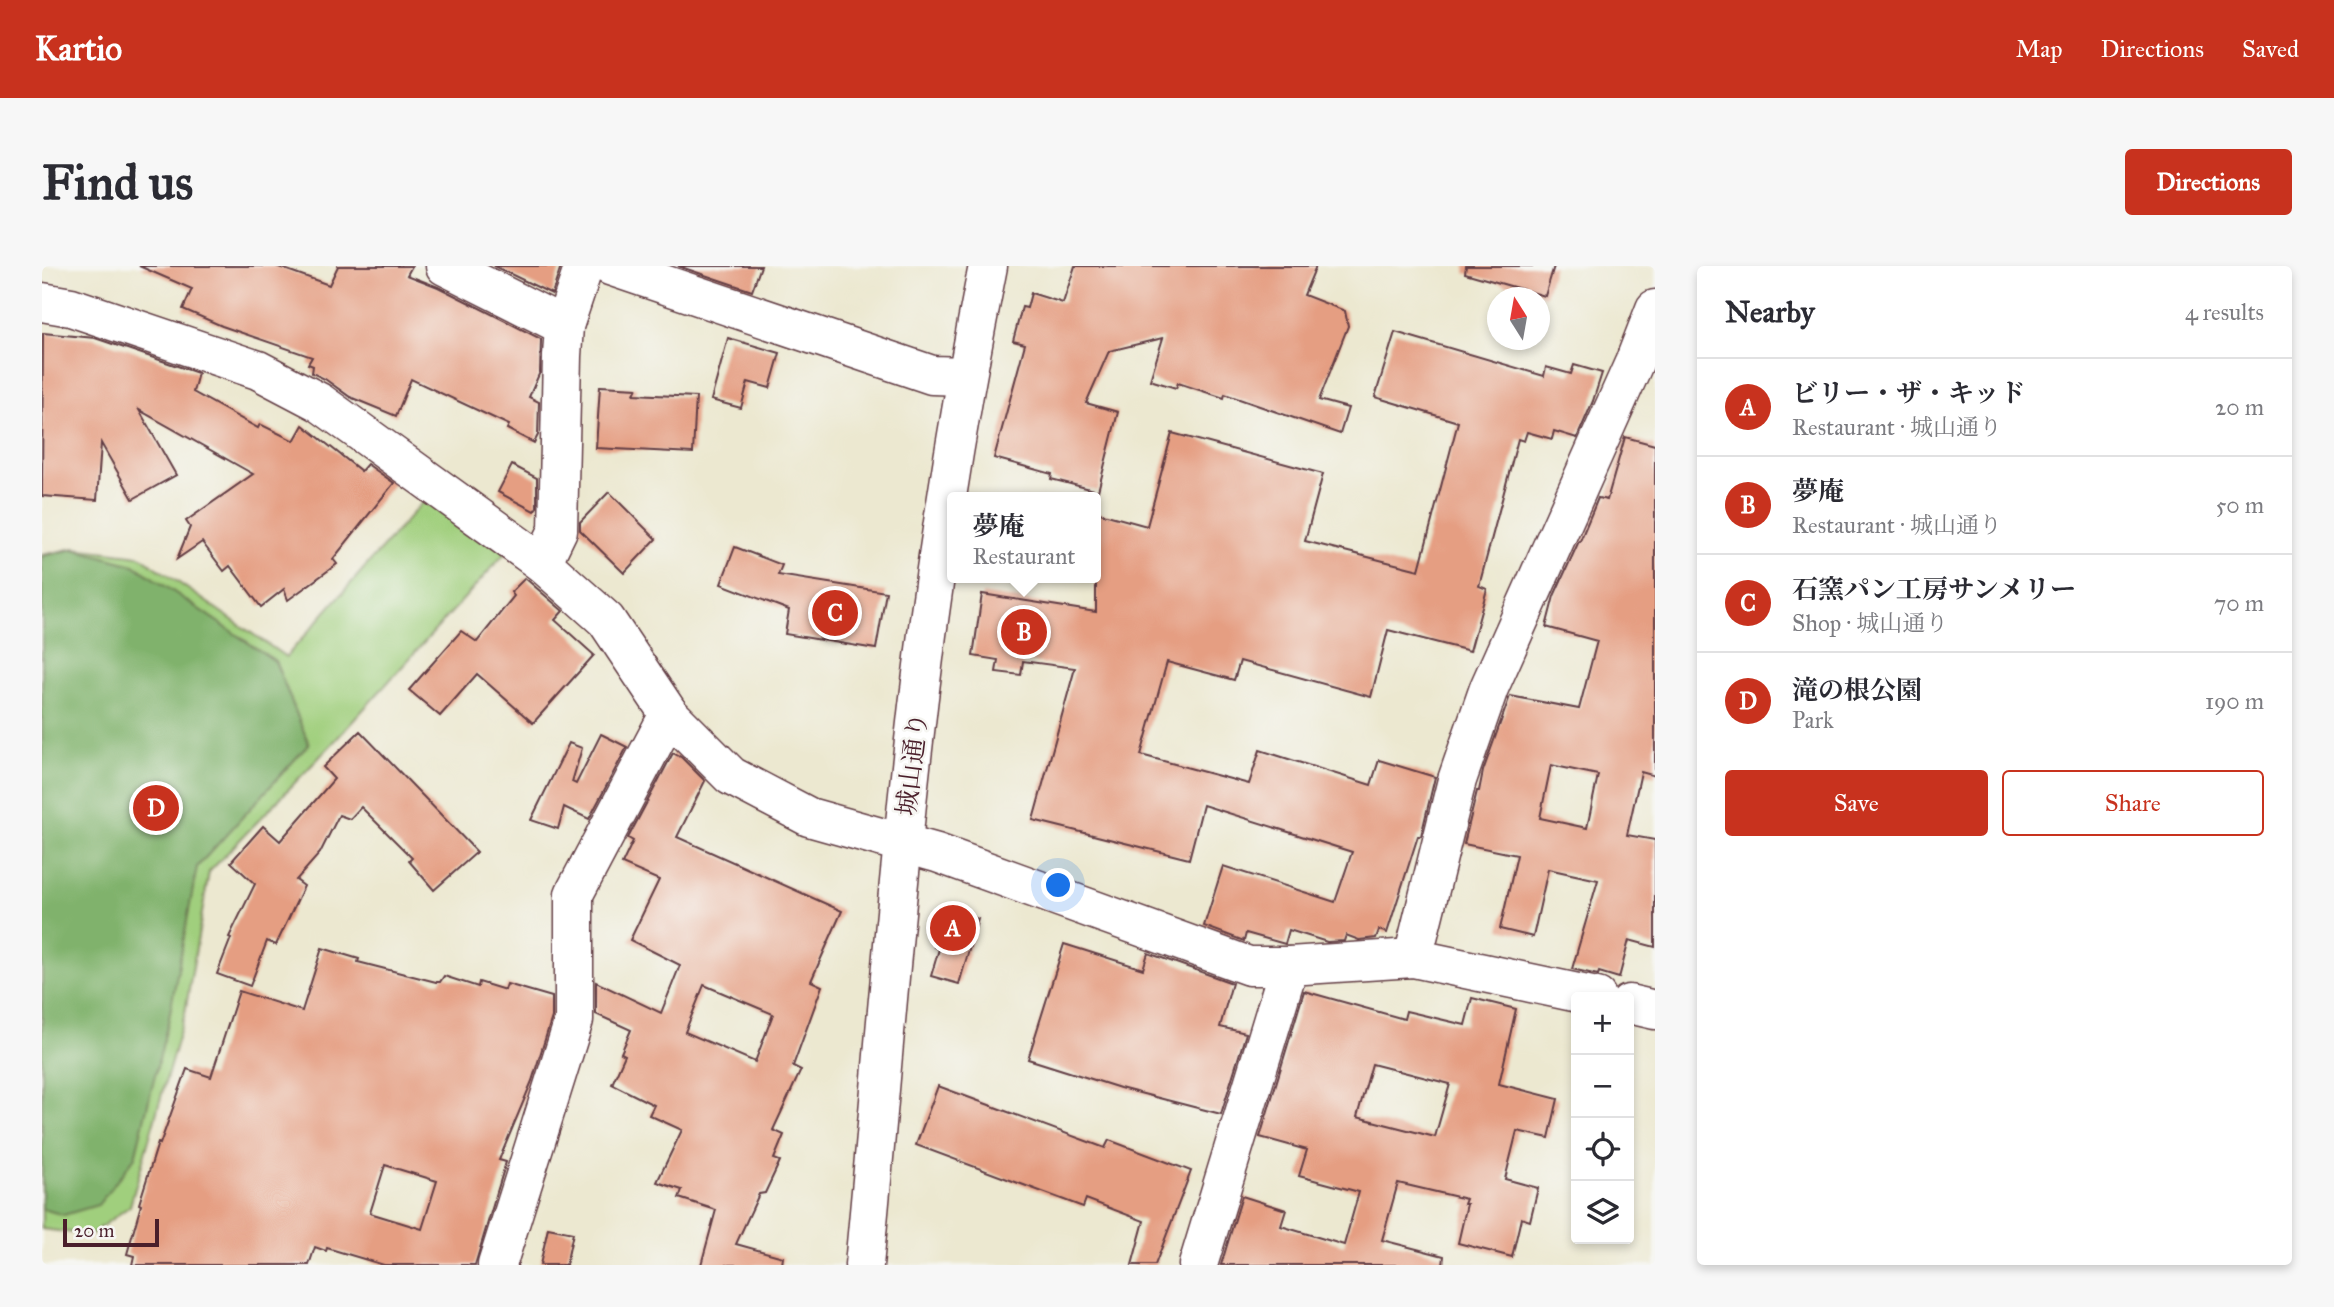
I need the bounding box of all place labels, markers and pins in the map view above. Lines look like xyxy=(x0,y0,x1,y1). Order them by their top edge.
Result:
pin: C xyxy=(812,587,858,639)
pin: B xyxy=(1001,606,1047,658)
pin: D xyxy=(133,782,179,834)
pin: A xyxy=(930,902,976,954)

